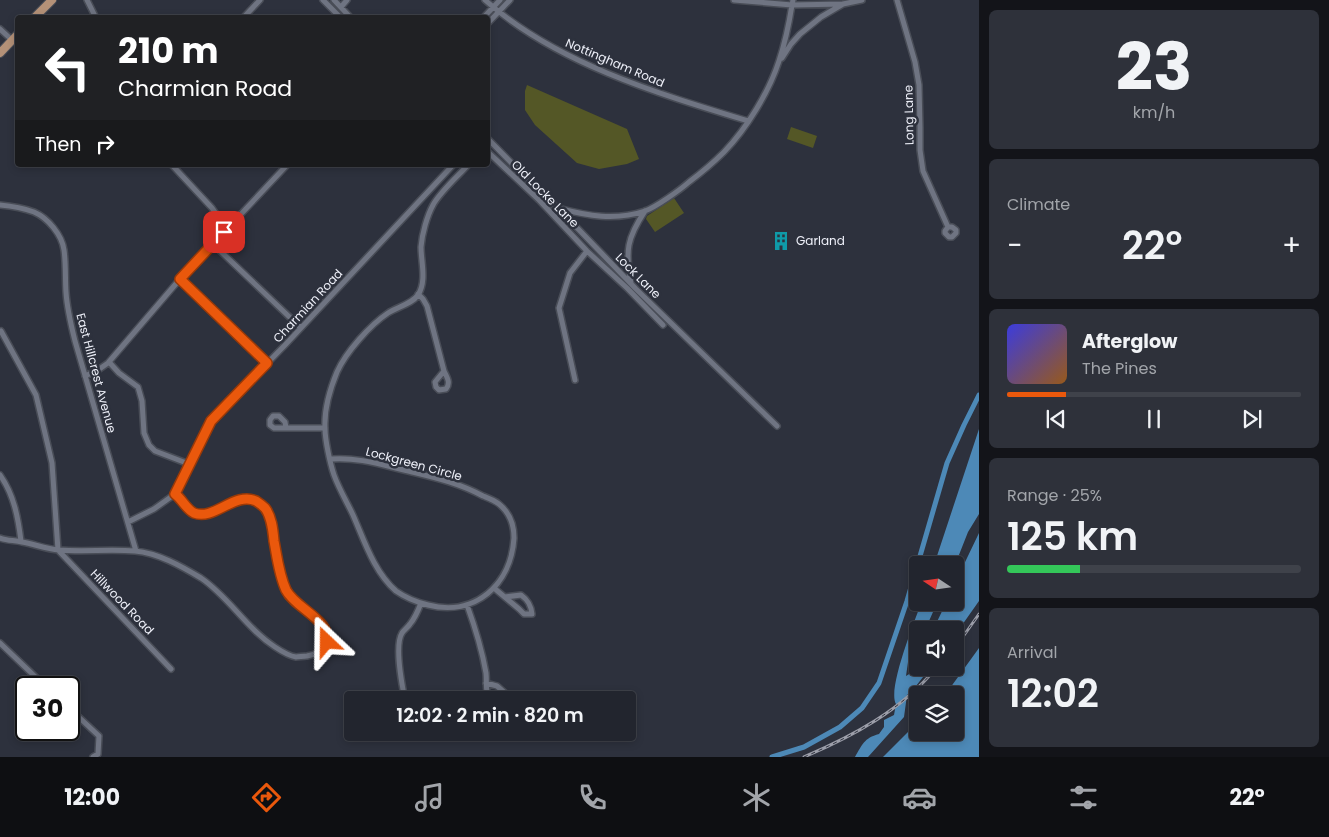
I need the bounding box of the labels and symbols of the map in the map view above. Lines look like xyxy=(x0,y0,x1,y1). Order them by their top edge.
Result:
street label: Nottingham Road xyxy=(563,34,667,91)
street label: Long Lane xyxy=(899,85,918,145)
street label: Old Locke Lane xyxy=(508,156,583,231)
pin xyxy=(203,211,245,253)
building icon: Garland xyxy=(770,230,792,252)
place label: Garland xyxy=(796,232,845,249)
street label: Lock Lane xyxy=(612,249,665,302)
street label: Charmian Road xyxy=(269,265,346,346)
street label: East Hillcrest Avenue xyxy=(72,311,121,435)
street label: Lockgreen Circle xyxy=(364,442,464,485)
north arrow xyxy=(909,556,964,611)
street label: Hillwood Road xyxy=(87,565,158,638)
position arrow xyxy=(300,615,352,667)
speed limit sign: 30 xyxy=(15,676,80,741)

